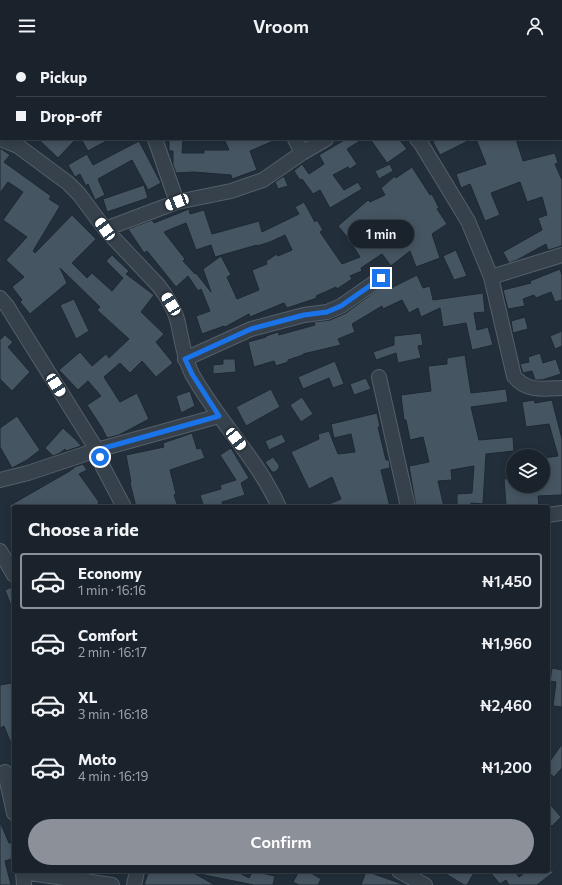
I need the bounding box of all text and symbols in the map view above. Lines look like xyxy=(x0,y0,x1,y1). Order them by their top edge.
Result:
icon: menu xyxy=(16,15,38,37)
text: Vroom xyxy=(253,15,309,37)
icon: person xyxy=(524,15,546,37)
text: Pickup xyxy=(40,68,87,86)
text: Drop-off xyxy=(40,107,102,125)
car xyxy=(164,192,190,212)
car xyxy=(93,216,117,242)
callout: 1 min xyxy=(348,220,414,248)
text: 1 min xyxy=(366,226,396,242)
route end xyxy=(372,269,390,287)
car xyxy=(160,291,182,317)
car xyxy=(45,372,67,398)
car xyxy=(224,426,248,452)
route start xyxy=(91,448,109,466)
map controls xyxy=(506,449,550,493)
button: layers xyxy=(506,449,550,493)
text: Choose a ride xyxy=(28,518,139,540)
icon: car xyxy=(30,563,66,599)
text: Economy xyxy=(78,564,142,582)
text: ₦1,450 xyxy=(482,572,532,590)
text: 1 min · 16:16 xyxy=(78,582,146,598)
icon: car xyxy=(30,625,66,661)
text: Comfort xyxy=(78,626,138,644)
text: ₦1,960 xyxy=(481,634,532,652)
text: 2 min · 16:17 xyxy=(78,644,147,660)
icon: car xyxy=(30,687,66,723)
text: XL xyxy=(78,688,97,706)
text: ₦2,460 xyxy=(480,696,532,714)
text: 3 min · 16:18 xyxy=(78,706,148,722)
icon: car xyxy=(30,749,66,785)
text: Moto xyxy=(78,750,117,768)
text: ₦1,200 xyxy=(481,758,532,776)
text: 4 min · 16:19 xyxy=(78,768,148,784)
button: Confirm xyxy=(28,819,534,865)

